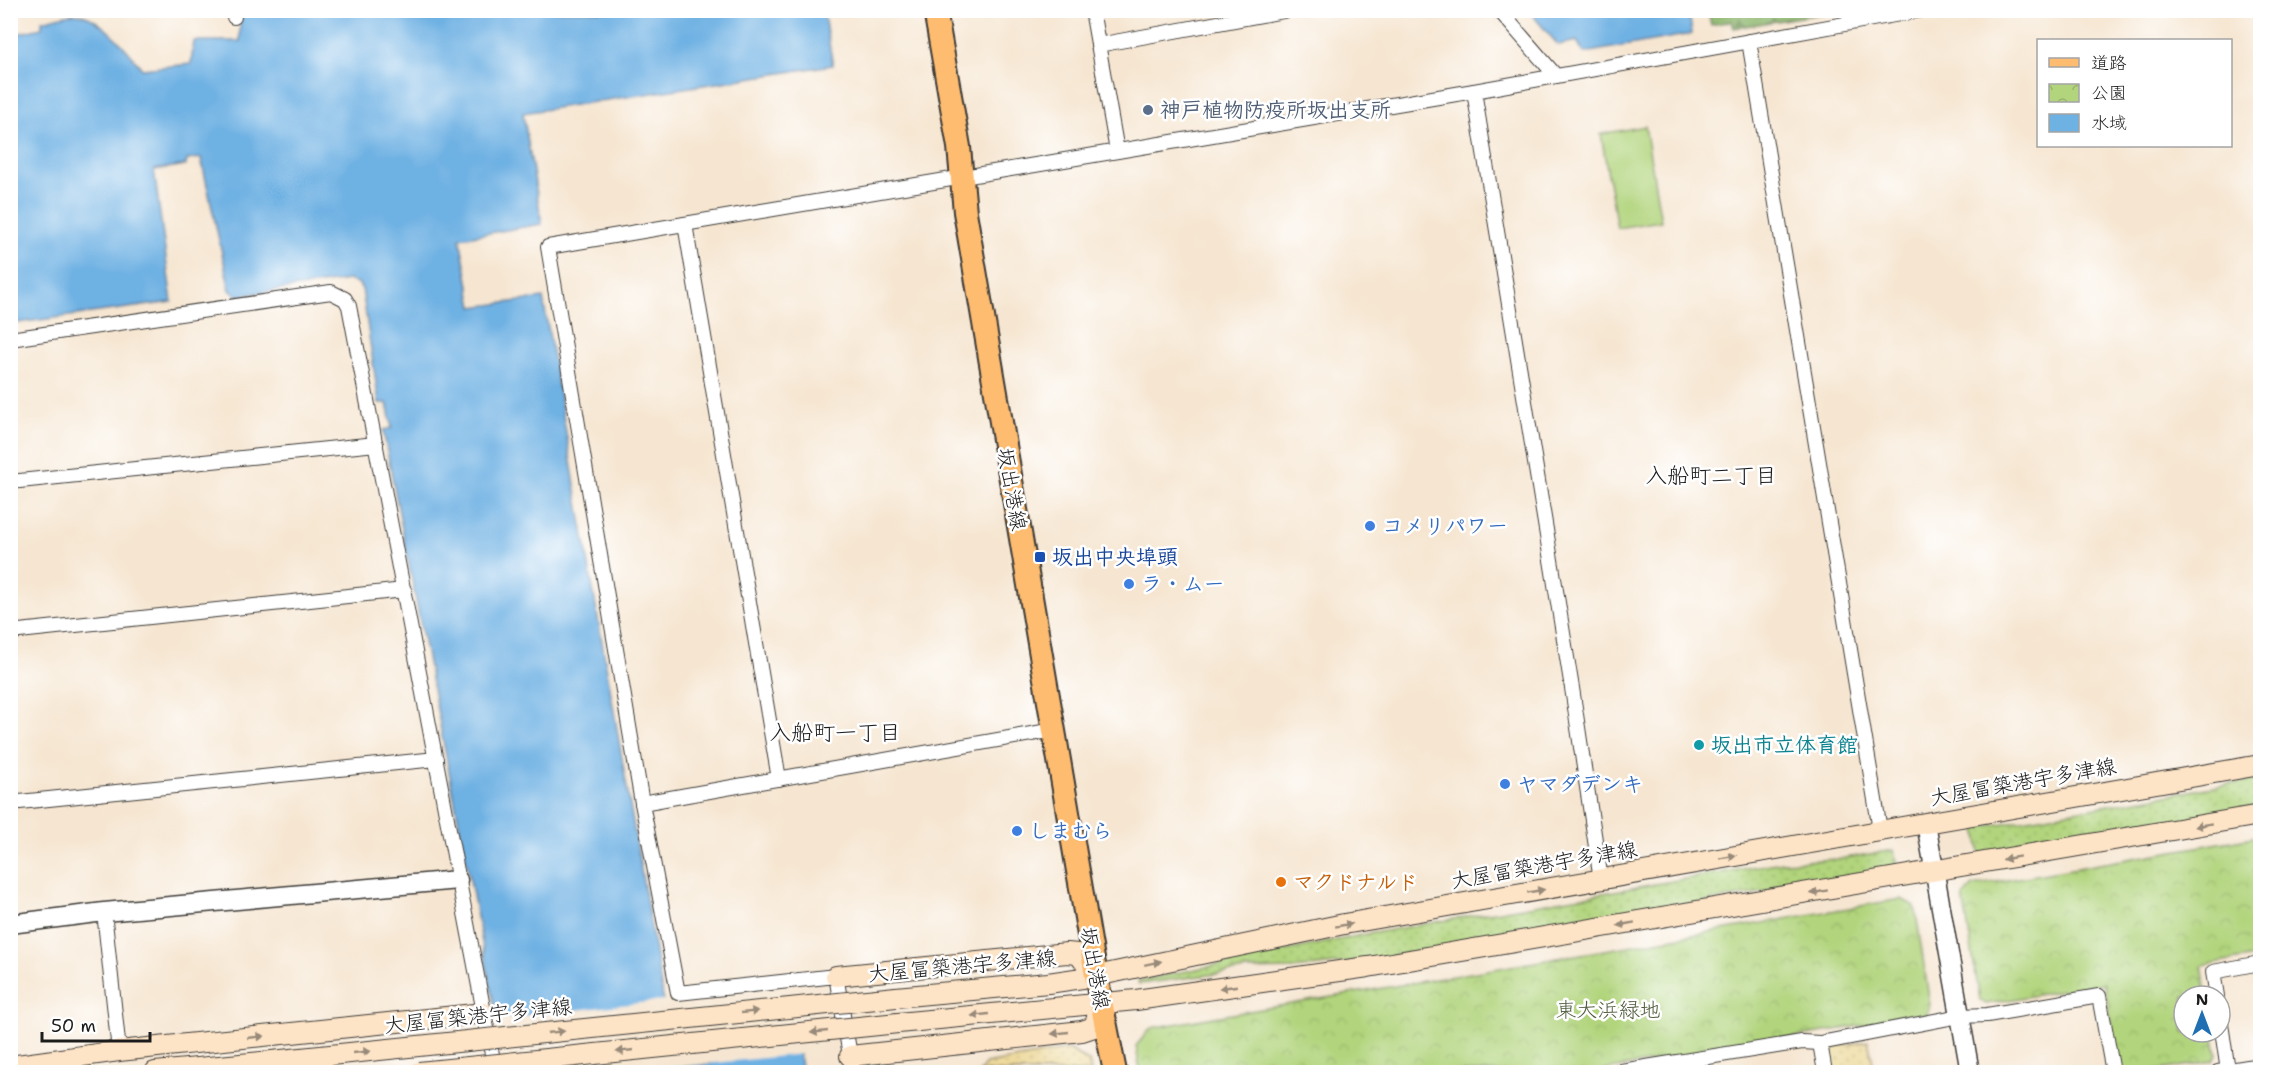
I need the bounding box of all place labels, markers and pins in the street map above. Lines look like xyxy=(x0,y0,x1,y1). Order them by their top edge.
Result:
place label: 神戸植物防疫所坂出支所 xyxy=(1160,96,1391,124)
marker: 神戸植物防疫所坂出支所 xyxy=(1141,103,1155,117)
place label: コメリパワー xyxy=(1382,512,1508,540)
marker: コメリパワー xyxy=(1363,519,1377,533)
place label: 坂出中央埠頭 xyxy=(1052,543,1178,571)
marker: 坂出中央埠頭 xyxy=(1033,550,1047,564)
place label: ラ・ムー xyxy=(1141,570,1225,598)
marker: ラ・ムー xyxy=(1122,577,1136,591)
place label: 坂出市立体育館 xyxy=(1711,731,1858,759)
marker: 坂出市立体育館 xyxy=(1692,738,1706,752)
place label: ヤマダデンキ xyxy=(1517,770,1643,798)
marker: ヤマダデンキ xyxy=(1498,777,1512,791)
place label: しまむら xyxy=(1029,817,1113,845)
marker: しまむら xyxy=(1010,824,1024,838)
place label: マクドナルド xyxy=(1293,868,1418,896)
marker: マクドナルド xyxy=(1274,875,1288,889)

